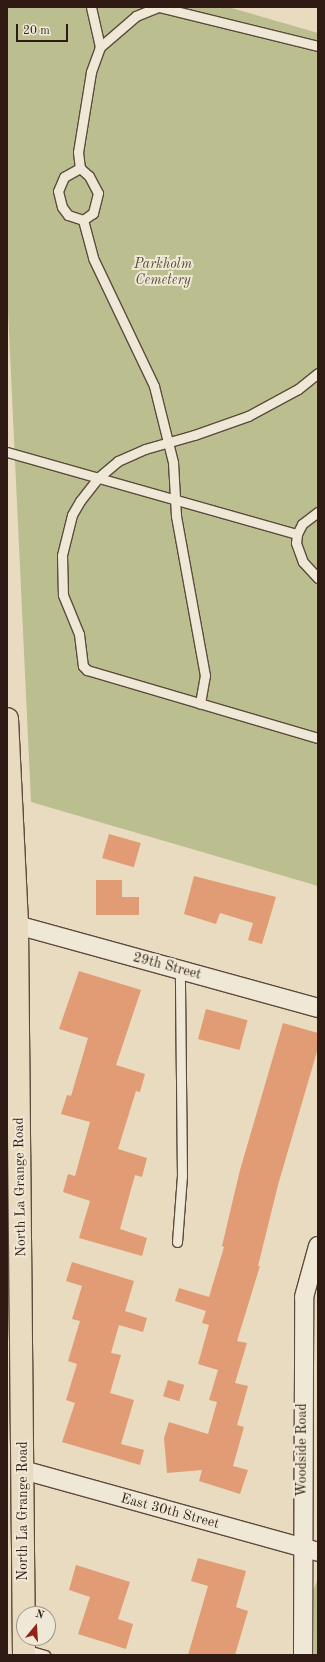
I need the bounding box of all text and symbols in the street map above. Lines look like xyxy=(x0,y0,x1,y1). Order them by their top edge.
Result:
scale bar xyxy=(18,16,70,42)
text: 20 m xyxy=(23,25,50,37)
park label: Parkholm Cemetery xyxy=(134,256,192,288)
street label: 29th Street xyxy=(131,949,203,983)
street label: North La Grange Road xyxy=(10,1117,30,1257)
street label: Woodside Road xyxy=(294,1403,310,1497)
street label: North La Grange Road xyxy=(15,1441,31,1581)
street label: East 30th Street xyxy=(119,1490,221,1532)
north arrow xyxy=(16,1606,56,1646)
text: N xyxy=(34,1609,45,1622)

